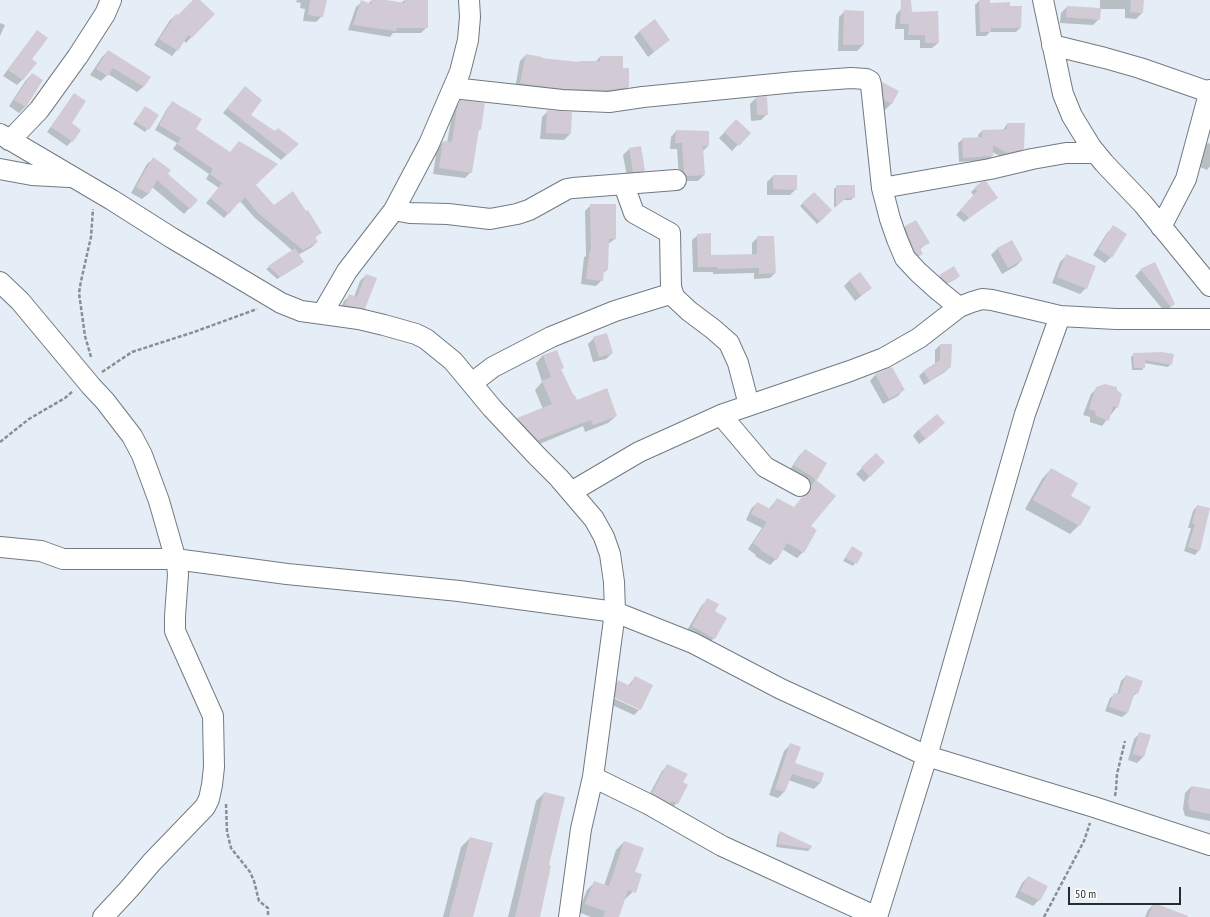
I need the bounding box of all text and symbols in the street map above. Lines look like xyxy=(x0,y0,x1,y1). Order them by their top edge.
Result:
scale bar xyxy=(1070,879,1183,905)
text: 50 m xyxy=(1075,886,1096,901)

